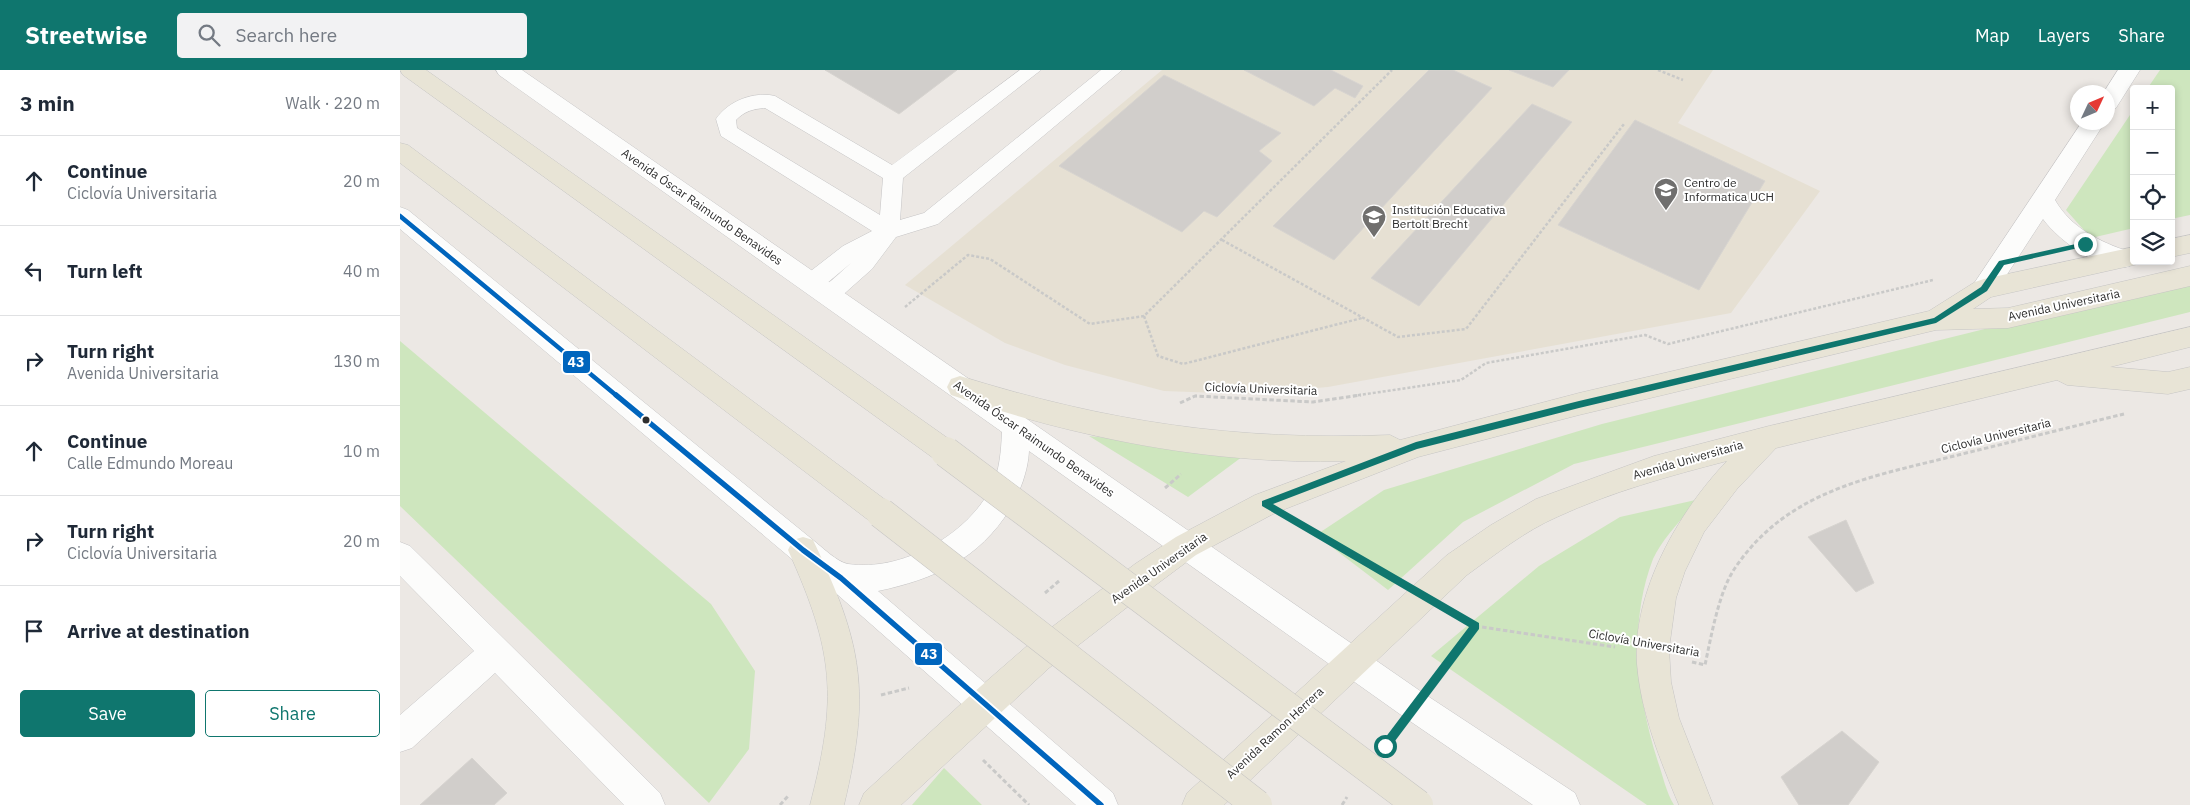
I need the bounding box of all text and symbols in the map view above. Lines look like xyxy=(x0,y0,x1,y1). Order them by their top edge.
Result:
search box xyxy=(177,13,527,58)
text: Streetwise xyxy=(25,19,147,51)
icon: search xyxy=(195,21,223,49)
text: Search here xyxy=(235,23,337,47)
text: Map xyxy=(1975,24,2010,47)
text: Layers xyxy=(2038,24,2090,47)
text: Share xyxy=(2118,24,2165,47)
north arrow xyxy=(2070,85,2115,130)
map controls xyxy=(2130,85,2175,265)
button: + xyxy=(2130,85,2175,130)
text: 3 min xyxy=(20,89,75,117)
text: Walk · 220 m xyxy=(285,93,380,113)
button: − xyxy=(2130,130,2175,175)
street label: Avenida Óscar Raimundo Benavides xyxy=(619,145,786,268)
text: Continue xyxy=(67,159,147,183)
icon: ahead xyxy=(20,167,48,195)
text: 20 m xyxy=(343,171,380,191)
place label: Centro de Informatica UCH xyxy=(1684,175,1774,204)
button: locate xyxy=(2130,175,2175,220)
school or university icon: Centro de Informatica UCH xyxy=(1653,177,1679,211)
text: Ciclovía Universitaria xyxy=(67,183,217,203)
place label: Institución Educativa Bertolt Brecht xyxy=(1392,202,1506,231)
school or university icon: Institución Educativa Bertolt Brecht xyxy=(1361,204,1387,238)
button: layers xyxy=(2130,220,2175,265)
route end xyxy=(2074,233,2097,256)
icon: left xyxy=(20,257,48,285)
text: Turn left xyxy=(67,259,143,283)
text: 40 m xyxy=(343,261,380,281)
street label: Avenida Universitaria xyxy=(2007,285,2122,324)
text: Turn right xyxy=(67,339,154,363)
icon: right xyxy=(20,347,48,375)
line badge: 43 xyxy=(562,350,591,374)
text: 130 m xyxy=(333,351,380,371)
text: 43 xyxy=(568,353,584,371)
text: Avenida Universitaria xyxy=(67,363,219,383)
street label: Avenida Óscar Raimundo Benavides xyxy=(951,377,1118,500)
street label: Ciclovía Universitaria xyxy=(1205,379,1318,398)
street label: Ciclovía Universitaria xyxy=(1939,414,2053,456)
unlabelled marker xyxy=(641,415,651,425)
text: Continue xyxy=(67,429,147,453)
street label: Avenida Universitaria xyxy=(1631,436,1745,482)
icon: ahead xyxy=(20,437,48,465)
text: 10 m xyxy=(343,441,380,461)
text: Calle Edmundo Moreau xyxy=(67,453,233,473)
text: Turn right xyxy=(67,519,154,543)
icon: right xyxy=(20,527,48,555)
street label: Avenida Universitaria xyxy=(1108,528,1210,606)
text: 20 m xyxy=(343,531,380,551)
text: Ciclovía Universitaria xyxy=(67,543,217,563)
icon: arrive xyxy=(20,617,48,645)
text: Arrive at destination xyxy=(67,619,250,643)
street label: Ciclovía Universitaria xyxy=(1587,625,1701,660)
line badge: 43 xyxy=(914,642,943,666)
text: 43 xyxy=(921,645,937,663)
street label: Avenida Ramon Herrera xyxy=(1223,683,1327,782)
button: Save xyxy=(20,690,195,737)
button: Share xyxy=(205,690,380,737)
route start xyxy=(1374,735,1397,758)

